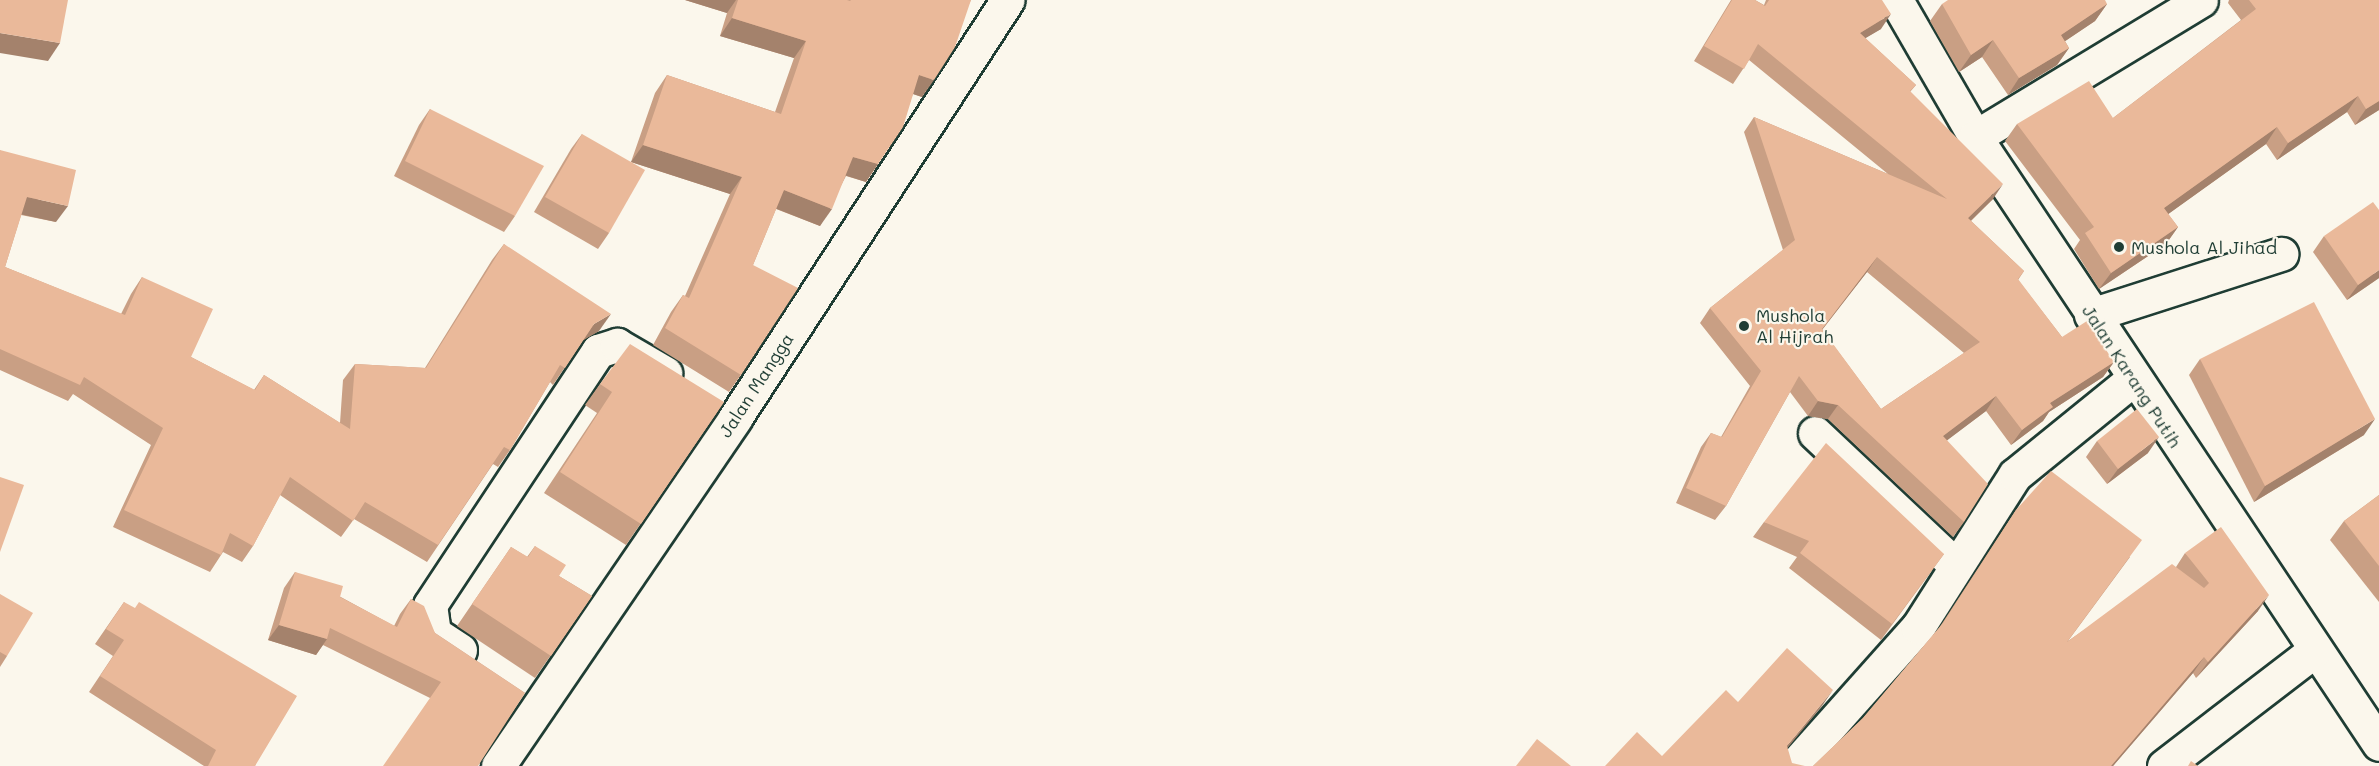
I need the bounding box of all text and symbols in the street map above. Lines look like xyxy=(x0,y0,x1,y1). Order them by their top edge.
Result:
place label: Mushola Al Jihad xyxy=(2131,236,2277,258)
marker: Mushola Al Jihad xyxy=(2112,240,2126,254)
street label: Jalan Karang Putih xyxy=(2078,301,2186,451)
place label: Mushola Al Hijrah xyxy=(1756,305,1834,348)
marker: Mushola Al Hijrah xyxy=(1737,319,1751,333)
street label: Jalan Mangga xyxy=(714,329,798,441)

